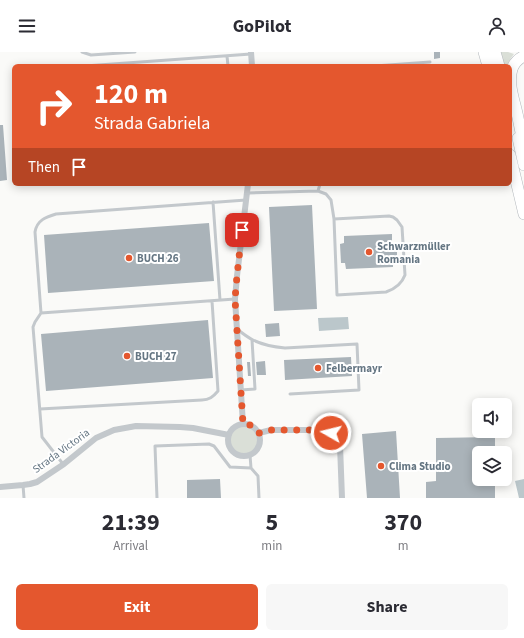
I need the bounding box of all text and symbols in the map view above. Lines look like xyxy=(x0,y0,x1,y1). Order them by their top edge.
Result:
text: GoPilot xyxy=(233,14,291,39)
icon: menu xyxy=(16,15,38,37)
icon: person xyxy=(486,15,508,37)
text: 120 m xyxy=(94,74,168,114)
icon: right xyxy=(28,80,80,132)
text: Strada Gabriela xyxy=(94,111,210,136)
icon: arrive xyxy=(68,156,90,178)
text: Then xyxy=(28,157,60,178)
pin xyxy=(225,213,259,247)
icon: arrive xyxy=(231,219,253,241)
place label: Schwarzmüller Romania xyxy=(377,239,451,267)
marker: Schwarzmüller Romania xyxy=(364,247,374,257)
place label: BUCH 26 xyxy=(137,251,179,266)
marker: BUCH 26 xyxy=(124,253,134,263)
place label: BUCH 27 xyxy=(135,349,177,364)
marker: BUCH 27 xyxy=(122,351,132,361)
place label: Felbermayr xyxy=(326,361,383,376)
marker: Felbermayr xyxy=(313,363,323,373)
map controls xyxy=(472,398,512,486)
button: sound xyxy=(472,398,512,438)
position arrow xyxy=(310,412,352,454)
street label: Strada Victoria xyxy=(29,425,93,477)
button: layers xyxy=(472,446,512,486)
place label: Clima Studio xyxy=(389,459,451,474)
marker: Clima Studio xyxy=(376,461,386,471)
text: 21:39 xyxy=(102,505,160,540)
text: 5 xyxy=(266,505,278,540)
text: 370 xyxy=(384,505,422,540)
text: Arrival xyxy=(113,537,148,555)
text: min xyxy=(261,537,282,555)
text: m xyxy=(398,537,409,555)
button: Exit xyxy=(16,584,258,630)
button: Share xyxy=(266,584,508,630)

